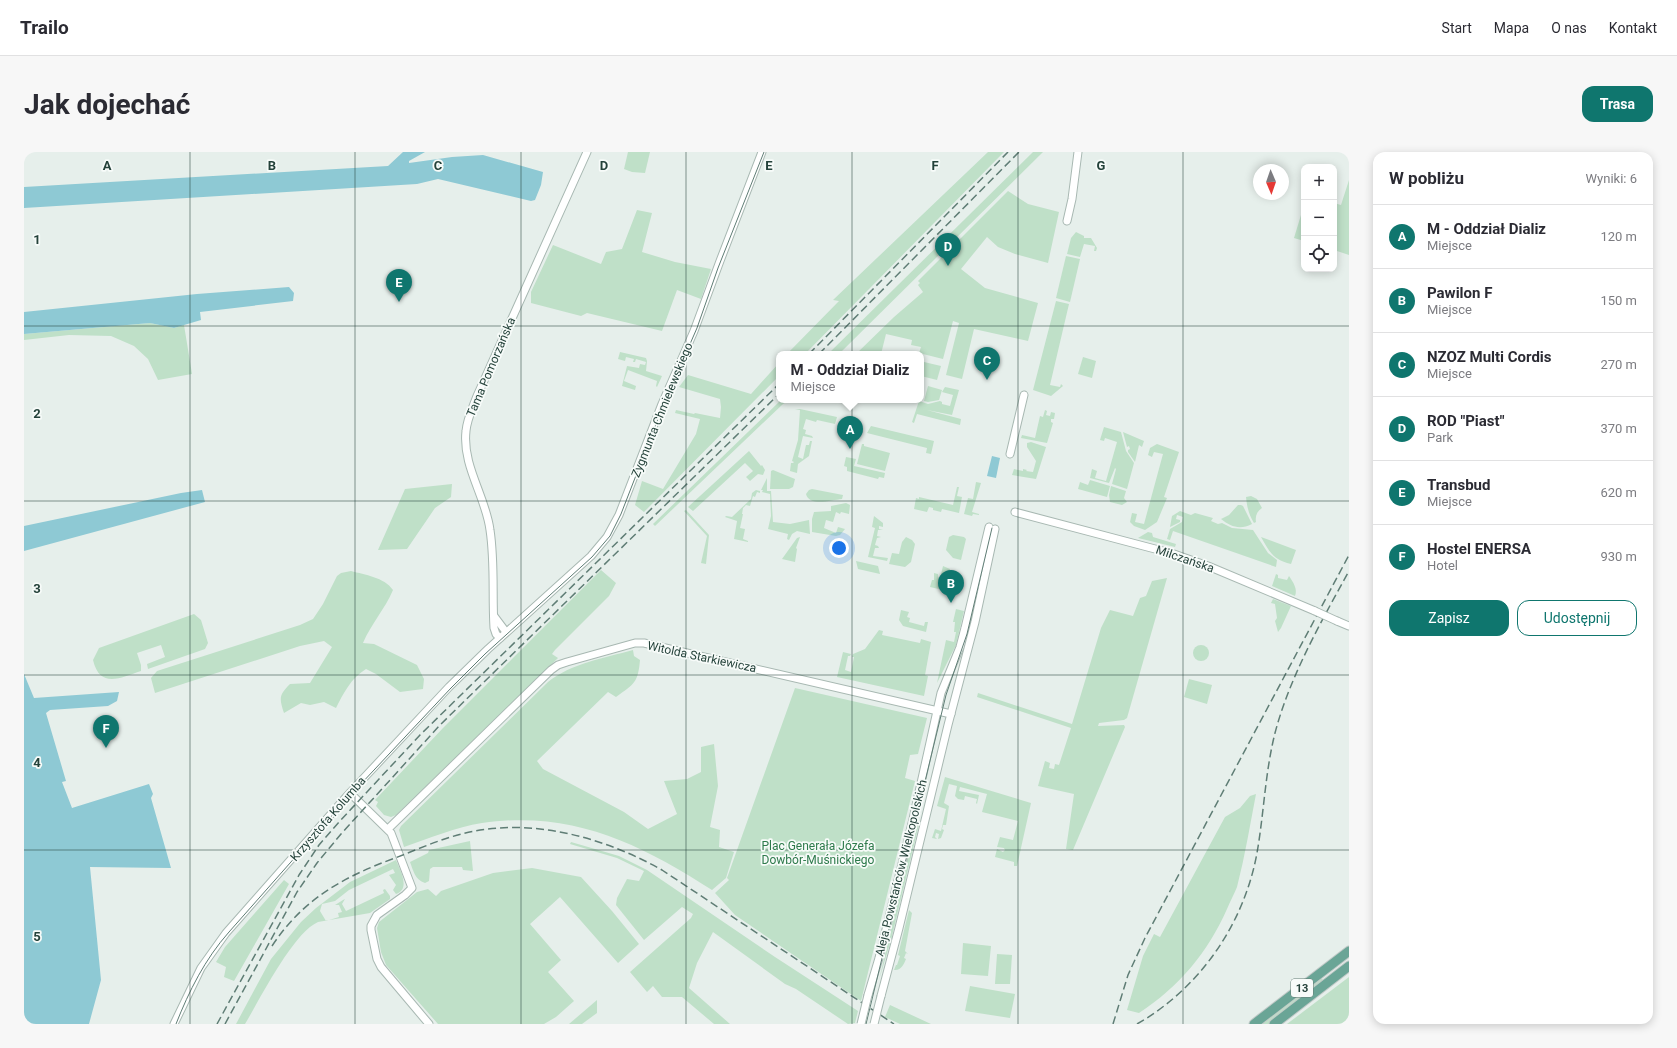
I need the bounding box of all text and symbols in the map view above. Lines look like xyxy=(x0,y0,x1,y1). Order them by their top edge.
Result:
text: Trailo xyxy=(20,16,69,39)
text: Start xyxy=(1442,20,1472,36)
text: Mapa xyxy=(1494,20,1529,36)
text: O nas xyxy=(1551,20,1587,36)
text: Kontakt xyxy=(1609,20,1657,36)
button: Trasa xyxy=(1582,86,1653,122)
text: Jak dojechać xyxy=(24,88,190,121)
text: A xyxy=(103,158,112,173)
text: B xyxy=(268,158,276,173)
text: C xyxy=(434,158,443,173)
text: D xyxy=(600,158,608,173)
text: E xyxy=(765,158,773,173)
text: F xyxy=(931,158,939,173)
text: G xyxy=(1097,158,1106,173)
north arrow xyxy=(1253,164,1289,200)
map controls xyxy=(1301,164,1337,272)
button: + xyxy=(1301,164,1337,200)
text: W pobliżu xyxy=(1389,168,1464,188)
text: Wyniki: 6 xyxy=(1586,171,1637,186)
button: − xyxy=(1301,200,1337,236)
text: M - Oddział Dializ xyxy=(1427,220,1546,238)
text: A xyxy=(1398,229,1406,244)
text: 120 m xyxy=(1600,229,1637,244)
text: 1 xyxy=(33,232,41,247)
pin: D xyxy=(935,233,961,266)
button: locate xyxy=(1301,236,1337,272)
text: Miejsce xyxy=(1427,238,1472,253)
pin: E xyxy=(386,269,412,302)
text: Pawilon F xyxy=(1427,284,1492,302)
text: B xyxy=(1398,293,1406,308)
text: 150 m xyxy=(1600,293,1637,308)
text: Miejsce xyxy=(1427,302,1472,317)
street label: Tama Pomorzańska xyxy=(464,315,518,419)
street label: Zygmunta Chmielewskiego xyxy=(628,340,696,479)
pin: C xyxy=(974,347,1000,380)
text: NZOZ Multi Cordis xyxy=(1427,348,1552,366)
popup xyxy=(776,351,924,403)
text: C xyxy=(1398,357,1406,372)
text: 270 m xyxy=(1600,357,1637,372)
text: M - Oddział Dializ xyxy=(790,361,910,379)
text: Miejsce xyxy=(1427,366,1472,381)
text: Miejsce xyxy=(790,379,835,394)
text: 2 xyxy=(33,406,41,421)
text: ROD "Piast" xyxy=(1427,412,1504,430)
pin: A xyxy=(837,416,863,449)
text: D xyxy=(1398,421,1406,436)
text: 370 m xyxy=(1600,421,1637,436)
text: Park xyxy=(1427,430,1453,445)
text: Transbud xyxy=(1427,476,1490,494)
text: E xyxy=(1398,485,1406,500)
text: 620 m xyxy=(1600,485,1637,500)
text: Miejsce xyxy=(1427,494,1472,509)
your location xyxy=(829,538,849,558)
text: Hostel ENERSA xyxy=(1427,540,1531,558)
street label: Milczańska xyxy=(1154,543,1216,575)
text: F xyxy=(1398,549,1406,564)
text: 930 m xyxy=(1600,549,1637,564)
text: Hotel xyxy=(1427,558,1458,573)
pin: B xyxy=(938,570,964,603)
text: 3 xyxy=(33,581,41,596)
button: Zapisz xyxy=(1389,600,1509,636)
button: Udostępnij xyxy=(1517,600,1637,636)
street label: Witolda Starkiewicza xyxy=(646,639,758,675)
pin: F xyxy=(93,715,119,748)
text: 4 xyxy=(33,755,41,770)
street label: Krzysztofa Kolumba xyxy=(288,774,368,864)
street label: Aleja Powstańców Wielkopolskich xyxy=(872,778,930,958)
park label: Plac Generała Józefa Dowbór-Muśnickiego xyxy=(761,839,875,867)
text: 5 xyxy=(33,929,41,944)
road number: 13 xyxy=(1291,979,1313,997)

